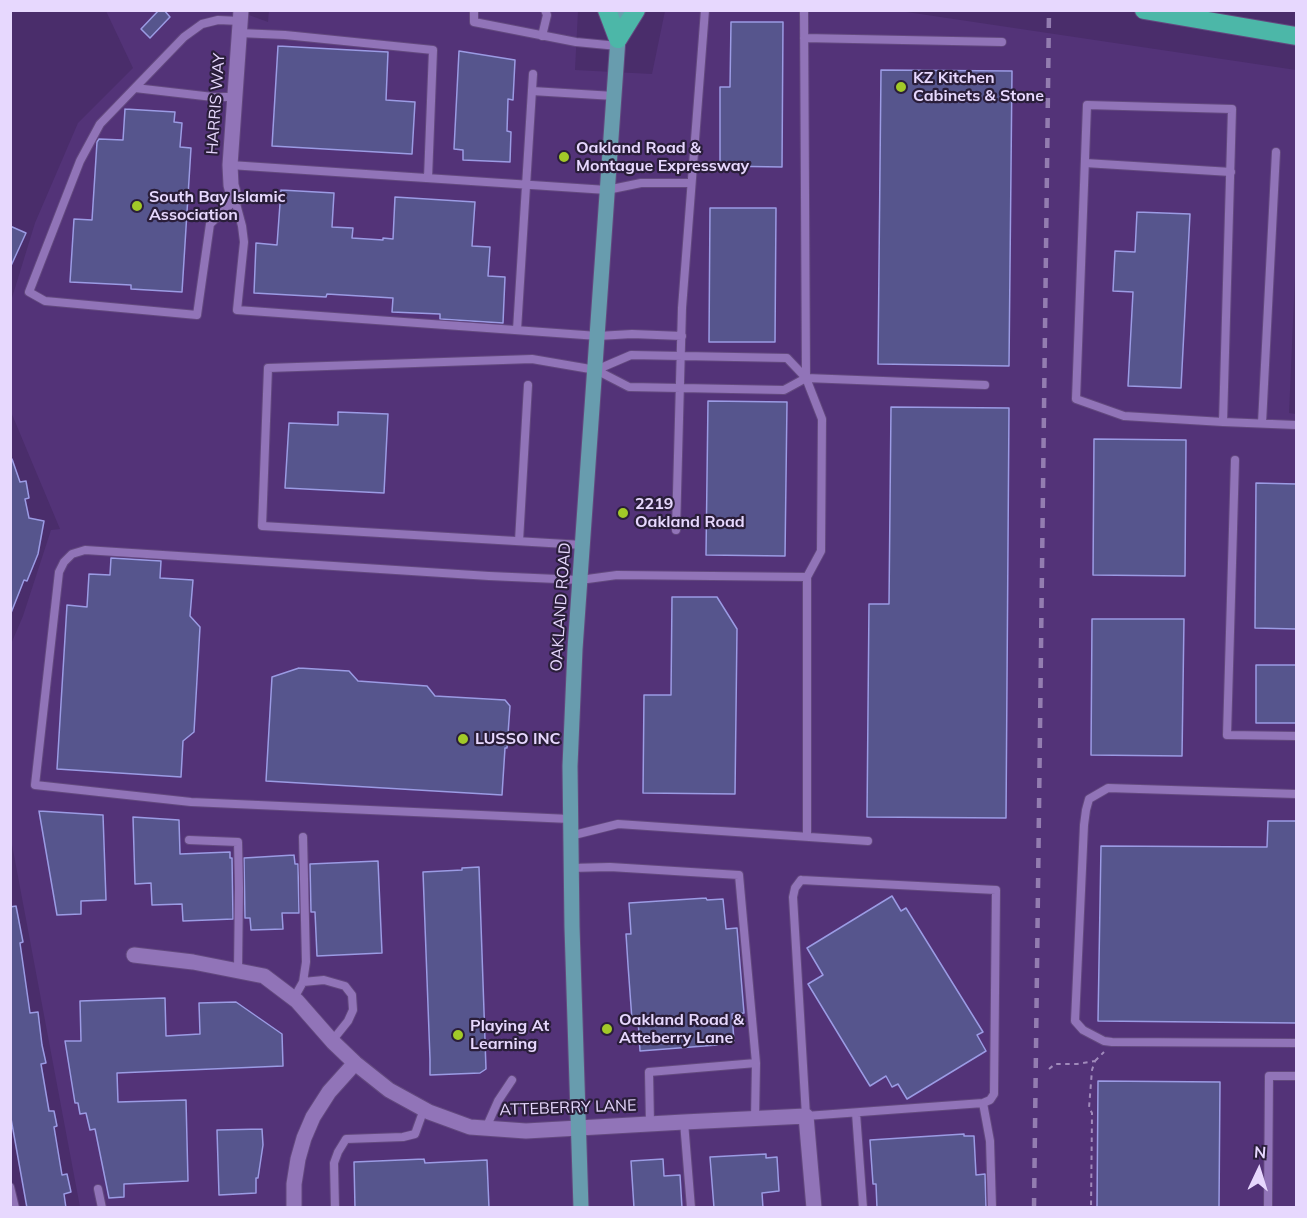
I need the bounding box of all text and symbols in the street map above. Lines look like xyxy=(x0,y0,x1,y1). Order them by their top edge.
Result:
street label: HARRIS WAY xyxy=(203,53,229,155)
place label: KZ Kitchen Cabinets & Stone xyxy=(913,68,1044,106)
marker: KZ Kitchen Cabinets & Stone xyxy=(894,80,908,94)
place label: Oakland Road & Montague Expressway xyxy=(576,138,749,176)
marker: Oakland Road & Montague Expressway xyxy=(557,150,571,164)
place label: South Bay Islamic Association xyxy=(149,187,286,225)
marker: South Bay Islamic Association xyxy=(130,199,144,213)
place label: 2219 Oakland Road xyxy=(635,494,745,532)
marker: 2219 Oakland Road xyxy=(616,506,630,520)
street label: OAKLAND ROAD xyxy=(547,542,575,672)
place label: LUSSO INC xyxy=(475,729,561,749)
marker: LUSSO INC xyxy=(456,732,470,746)
place label: Oakland Road & Atteberry Lane xyxy=(619,1010,744,1048)
place label: Playing At Learning xyxy=(470,1016,549,1054)
marker: Oakland Road & Atteberry Lane xyxy=(600,1022,614,1036)
marker: Playing At Learning xyxy=(451,1028,465,1042)
street label: ATTEBERRY LANE xyxy=(499,1096,637,1120)
north arrow xyxy=(1229,1140,1289,1200)
text: N xyxy=(1254,1142,1267,1162)

